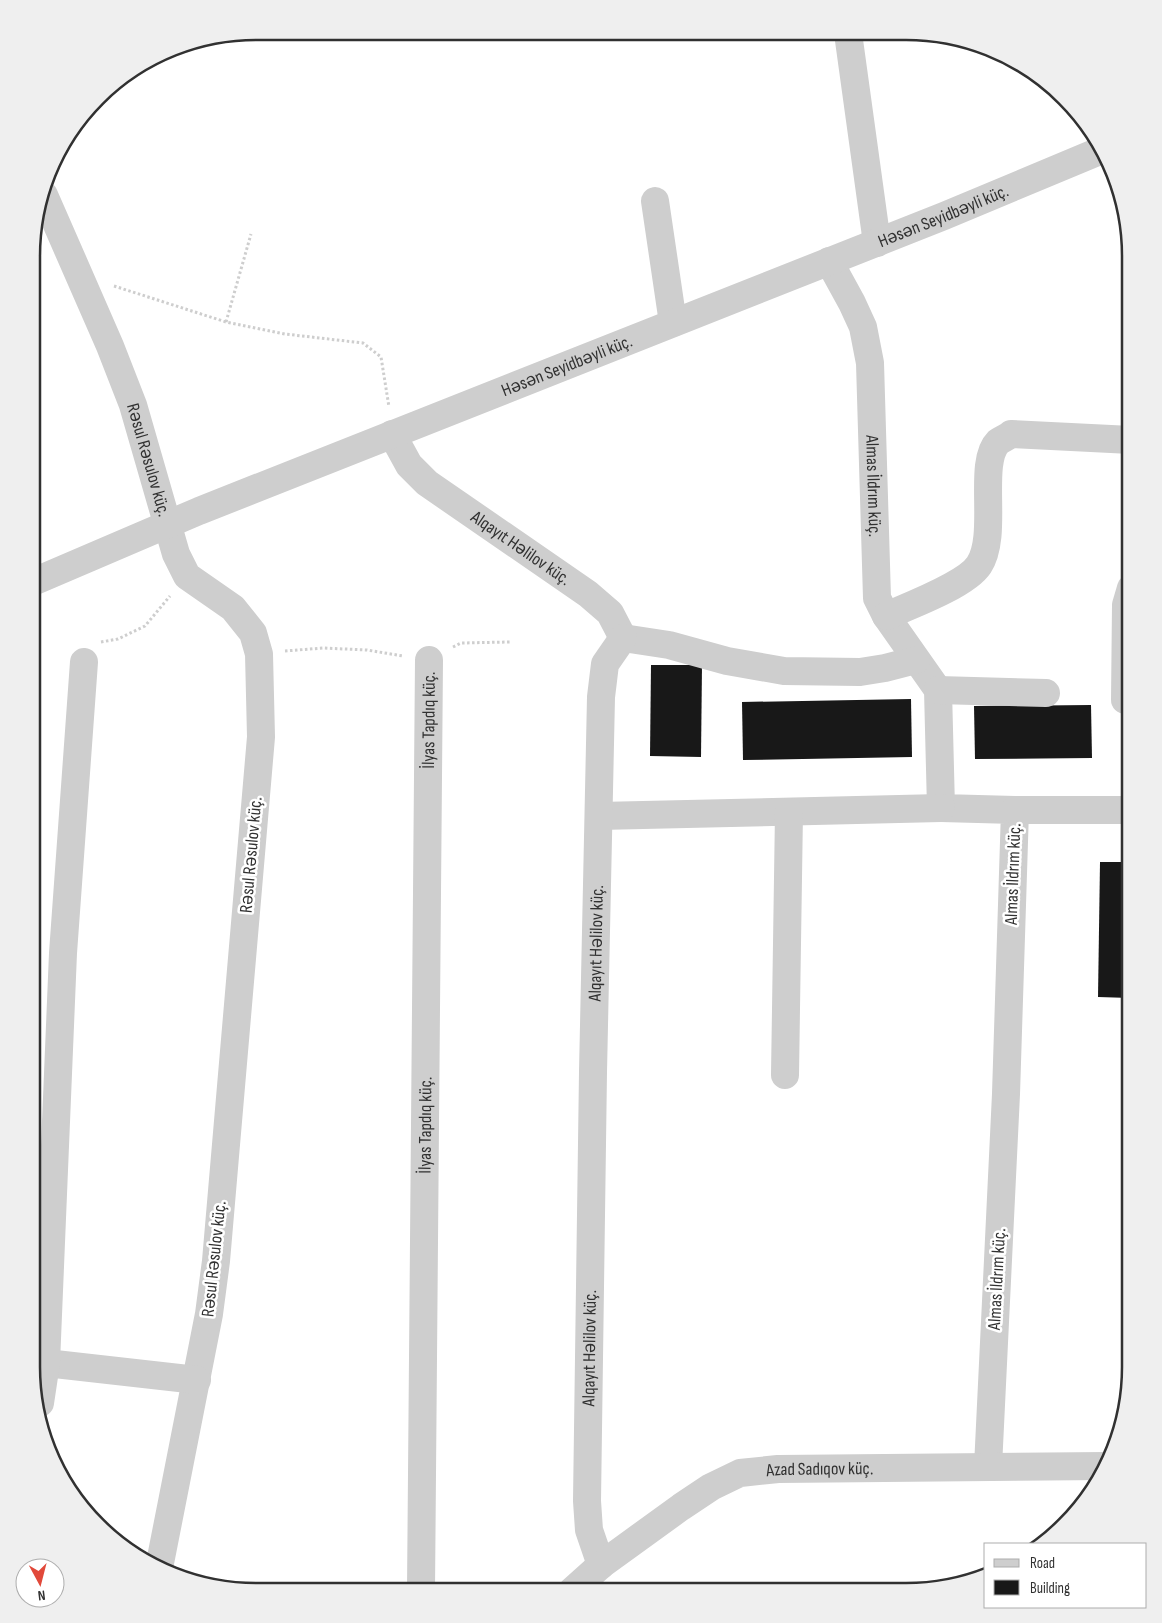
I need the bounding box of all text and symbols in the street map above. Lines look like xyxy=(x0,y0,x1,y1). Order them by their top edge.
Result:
street label: Həsən Seyidbəyli küç. xyxy=(875,180,1011,252)
street label: Həsən Seyidbəyli küç. xyxy=(498,330,635,401)
street label: Rəsul Rəsulov küç. xyxy=(122,401,175,519)
street label: Almas İldrım küç. xyxy=(862,434,886,537)
street label: Alqayıt Həlilov küç. xyxy=(466,506,575,590)
street label: İlyas Tapdıq küç. xyxy=(418,671,439,769)
street label: Rəsul Rəsulov küç. xyxy=(235,796,267,914)
street label: Almas İldrım küç. xyxy=(1001,823,1025,926)
street label: Alqayıt Həlilov küç. xyxy=(584,885,607,1003)
street label: İlyas Tapdıq küç. xyxy=(414,1076,436,1174)
street label: Rəsul Rəsulov küç. xyxy=(197,1200,231,1318)
street label: Almas İldrım küç. xyxy=(984,1228,1010,1331)
street label: Alqayıt Həlilov küç. xyxy=(578,1290,600,1407)
street label: Azad Sadıqov küç. xyxy=(764,1458,873,1481)
legend xyxy=(984,1543,1147,1608)
text: Road xyxy=(1030,1554,1055,1573)
north arrow xyxy=(15,1558,65,1608)
text: Building xyxy=(1030,1579,1070,1598)
text: N xyxy=(37,1587,46,1604)

